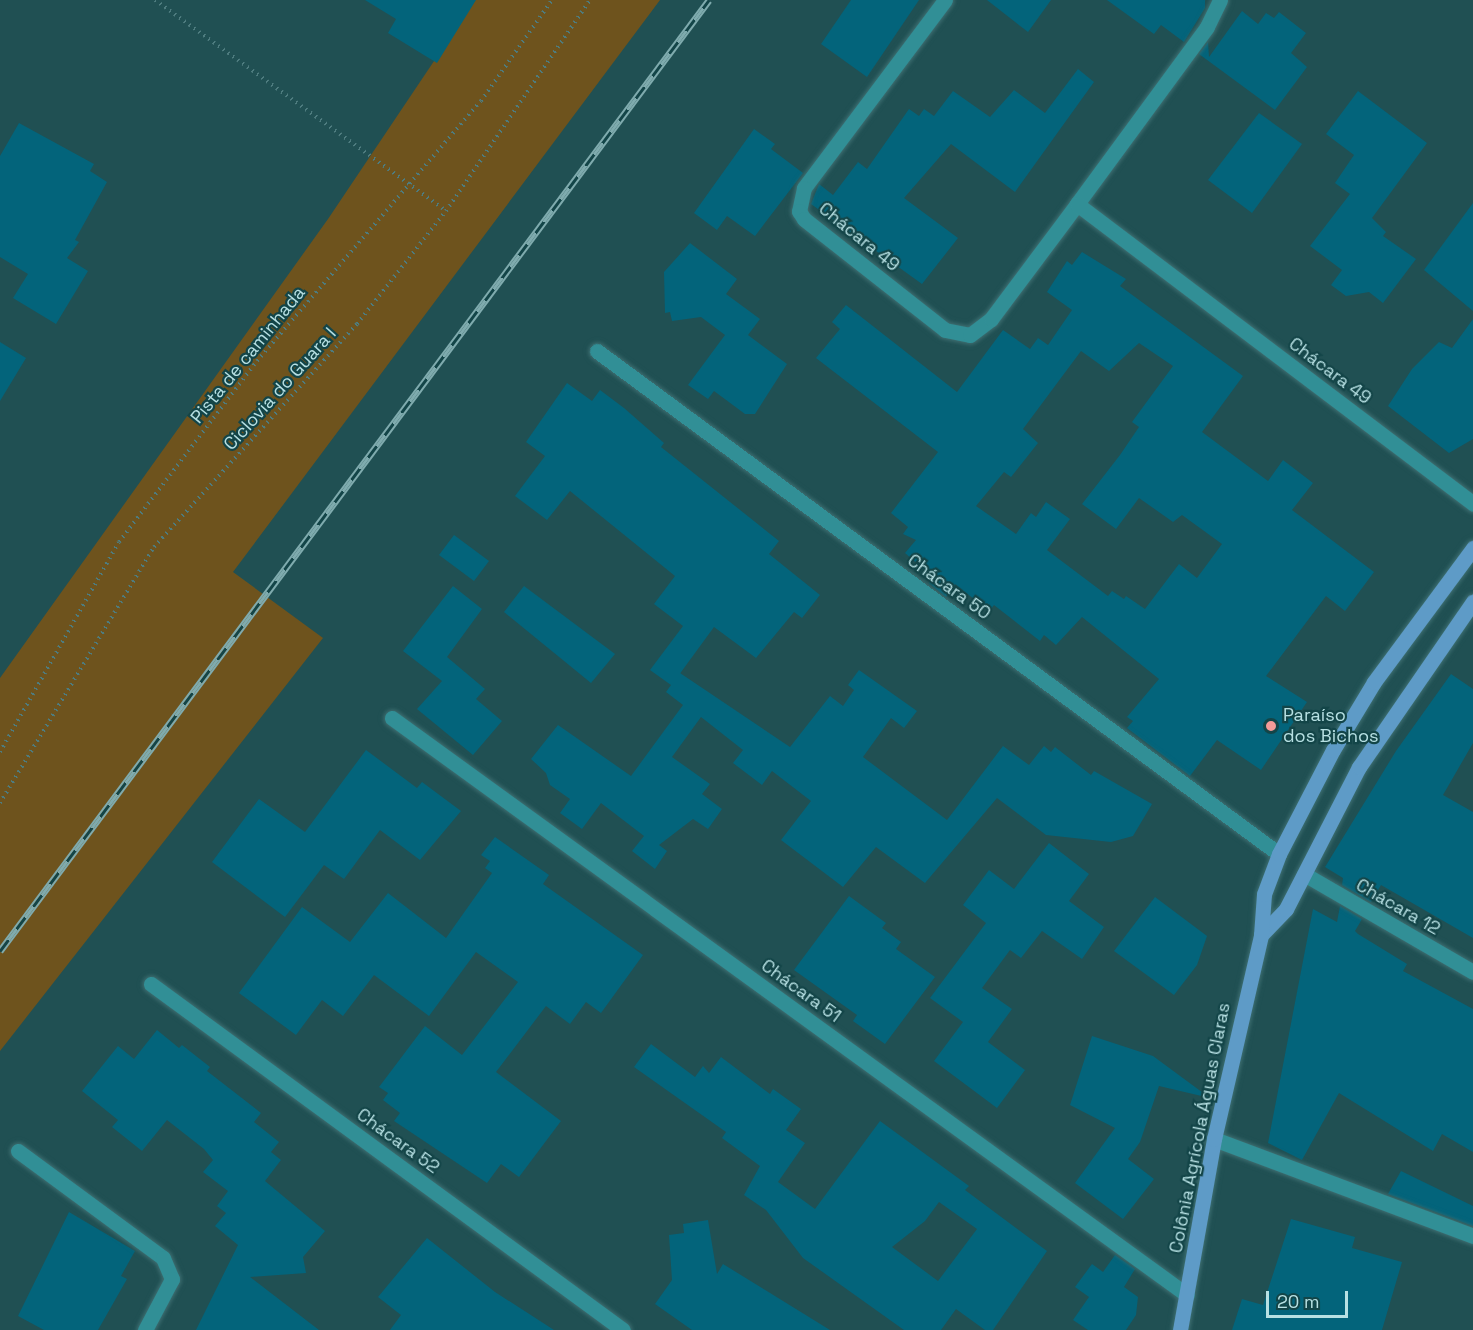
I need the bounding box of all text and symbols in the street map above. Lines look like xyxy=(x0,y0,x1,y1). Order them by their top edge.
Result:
street label: Chácara 49 xyxy=(814,198,904,276)
street label: Pista de caminhada xyxy=(186,282,310,428)
street label: Ciclovia do Guara I xyxy=(219,323,341,455)
street label: Chácara 49 xyxy=(1285,333,1375,409)
street label: Chácara 50 xyxy=(903,550,995,624)
place label: Paraíso dos Bichos xyxy=(1283,705,1379,748)
marker: Paraíso dos Bichos xyxy=(1264,719,1278,733)
street label: Chácara 12 xyxy=(1352,874,1444,940)
street label: Chácara 51 xyxy=(757,955,845,1027)
street label: Colônia Agrícola Águas Claras xyxy=(1165,1001,1235,1255)
street label: Chácara 52 xyxy=(353,1104,443,1178)
scale bar xyxy=(1269,1279,1352,1317)
text: 20 m xyxy=(1277,1290,1320,1313)

